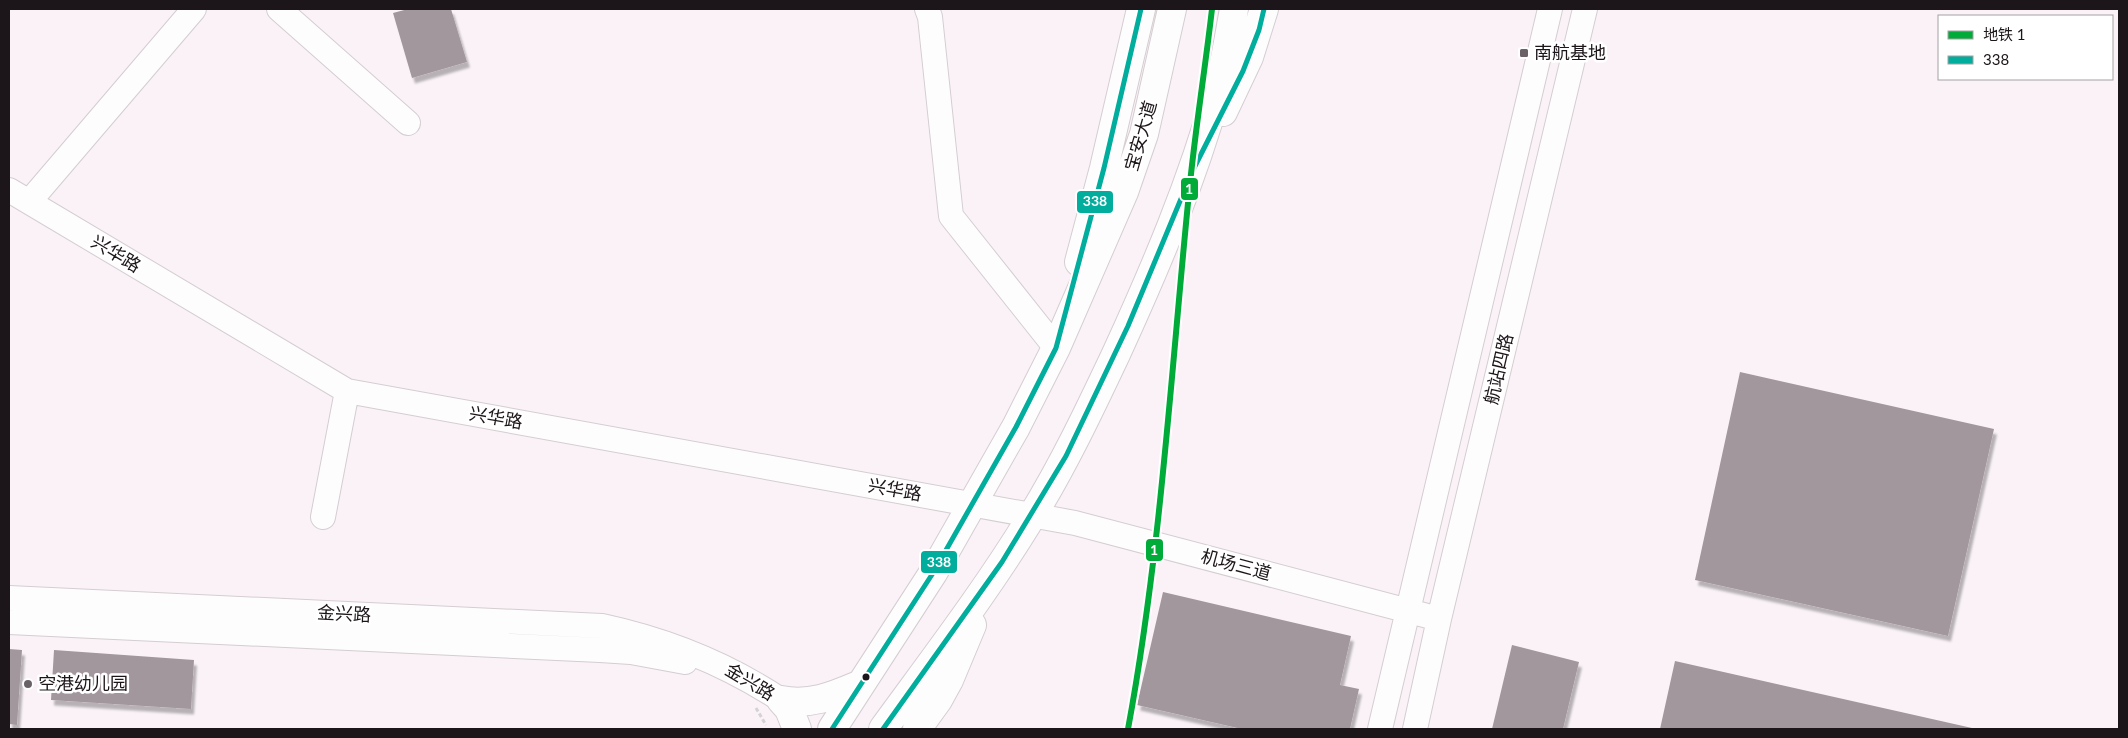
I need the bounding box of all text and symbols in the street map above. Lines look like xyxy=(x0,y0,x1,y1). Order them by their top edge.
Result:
legend xyxy=(1938,15,2113,80)
text: 地铁 1 xyxy=(1983,25,2026,43)
place label: 南航基地 xyxy=(1534,41,1606,63)
marker: 南航基地 xyxy=(1518,47,1530,59)
text: 338 xyxy=(1983,50,2009,68)
street label: 宝安大道 xyxy=(1120,98,1161,173)
line badge: 1 xyxy=(1180,177,1199,201)
text: 1 xyxy=(1185,180,1193,197)
line badge: 338 xyxy=(1076,190,1114,214)
text: 338 xyxy=(1083,192,1107,209)
street label: 兴华路 xyxy=(88,230,145,276)
street label: 航站四路 xyxy=(1479,331,1517,406)
street label: 兴华路 xyxy=(468,401,525,433)
street label: 兴华路 xyxy=(867,473,924,505)
line badge: 1 xyxy=(1145,538,1164,562)
text: 1 xyxy=(1150,541,1158,558)
street label: 机场三道 xyxy=(1199,544,1274,584)
line badge: 338 xyxy=(920,550,958,574)
text: 338 xyxy=(927,553,951,570)
street label: 金兴路 xyxy=(317,601,372,625)
street label: 金兴路 xyxy=(722,658,779,704)
place label: 空港幼儿园 xyxy=(38,672,128,694)
unlabelled marker xyxy=(861,672,871,682)
marker: 空港幼儿园 xyxy=(22,678,34,690)

